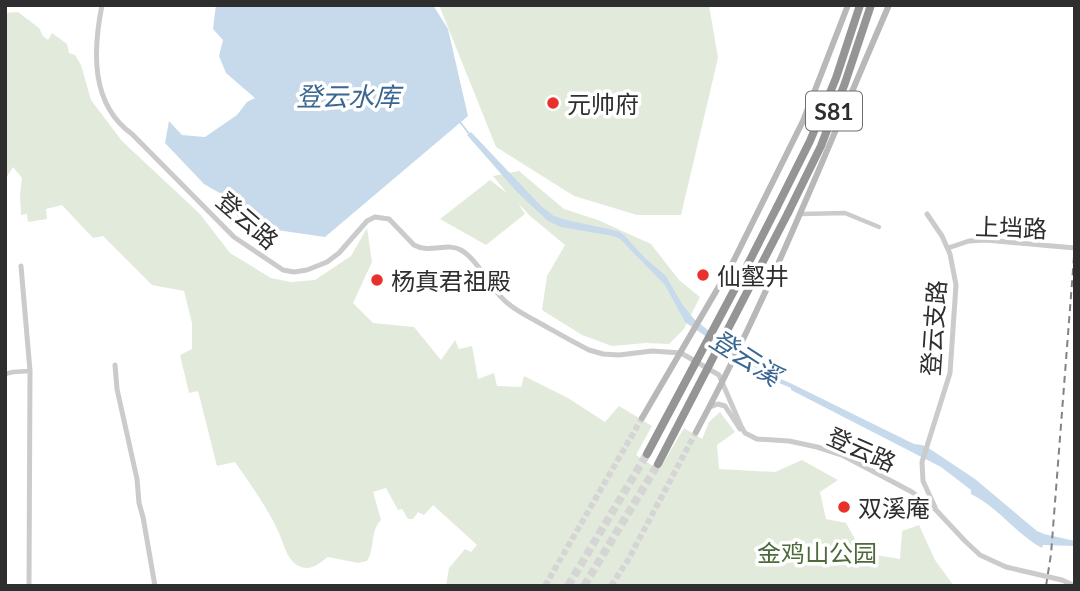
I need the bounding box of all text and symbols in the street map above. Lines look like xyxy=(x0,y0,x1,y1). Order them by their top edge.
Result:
water label: 登云水库 xyxy=(296,80,404,112)
place label: 元帅府 xyxy=(567,89,639,118)
road number: S81 xyxy=(806,92,862,130)
marker: 元帅府 xyxy=(545,95,561,111)
street label: 登云路 xyxy=(211,185,285,255)
street label: 上垱路 xyxy=(975,211,1047,243)
place label: 仙壑井 xyxy=(717,261,789,290)
place label: 杨真君祖殿 xyxy=(391,266,511,295)
marker: 仙壑井 xyxy=(695,267,711,283)
marker: 杨真君祖殿 xyxy=(369,272,385,288)
street label: 登云支路 xyxy=(915,279,951,377)
water label: 登云溪 xyxy=(705,322,790,393)
street label: 登云路 xyxy=(823,421,901,477)
place label: 双溪庵 xyxy=(858,493,930,522)
marker: 双溪庵 xyxy=(836,499,852,515)
park label: 金鸡山公园 xyxy=(757,538,877,567)

